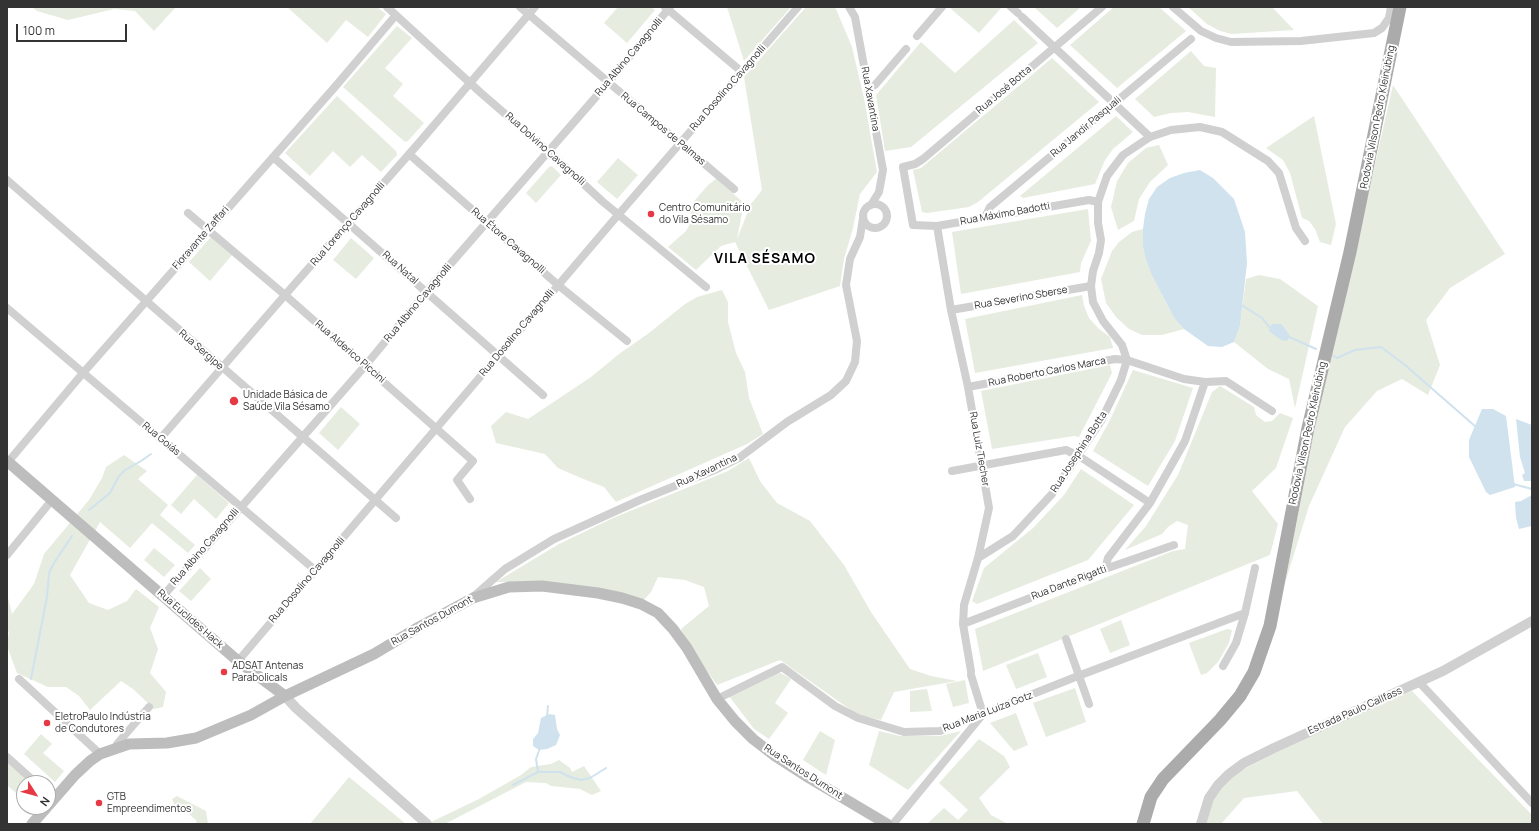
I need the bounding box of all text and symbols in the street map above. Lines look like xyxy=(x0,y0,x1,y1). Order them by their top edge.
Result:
scale bar xyxy=(18,16,129,42)
street label: Rua Albino Cavagnolli xyxy=(593,16,665,98)
text: 100 m xyxy=(23,22,55,39)
street label: Rua Dosolino Cavagnolli xyxy=(688,43,768,133)
street label: Rodovia Vilson Pedro Kleinübing xyxy=(1358,44,1398,190)
street label: Rua José Botta xyxy=(974,63,1034,117)
street label: Rua Xavantina xyxy=(858,66,882,132)
street label: Rua Campos de Palmas xyxy=(618,90,708,168)
street label: Rua Jandir Pasquali xyxy=(1048,94,1124,160)
street label: Rua Dolvino Cavagnolli xyxy=(502,110,588,188)
street label: Rua Lorenço Cavagnolli xyxy=(308,180,388,268)
street label: Rua Máximo Badotti xyxy=(959,200,1051,228)
place label: Centro Comunitário do Vila Sésamo xyxy=(659,202,750,226)
street label: Fioravante Zaffari xyxy=(170,204,232,272)
street label: Rua Étore Cavagnolli xyxy=(469,206,547,276)
marker: Centro Comunitário do Vila Sésamo xyxy=(646,209,656,219)
street label: Rua Natal xyxy=(380,249,420,287)
district label: VILA SÉSAMO xyxy=(714,251,816,267)
street label: Rua Albino Cavagnolli xyxy=(382,262,454,344)
street label: Rua Severino Sberse xyxy=(973,284,1069,312)
street label: Rua Dosolino Cavagnolli xyxy=(477,287,557,379)
street label: Rua Alderico Piccini xyxy=(312,318,388,386)
street label: Rua Sergipe xyxy=(176,327,226,373)
street label: Rua Roberto Carlos Marca xyxy=(987,355,1107,389)
street label: Rodovia Vilson Pedro Kleinübing xyxy=(1287,360,1329,506)
place label: Unidade Básica de Saúde Vila Sésamo xyxy=(243,389,330,412)
marker: Unidade Básica de Saúde Vila Sésamo xyxy=(228,395,240,407)
street label: Rua Josephina Botta xyxy=(1048,409,1110,495)
street label: Rua Luiz Tiecher xyxy=(967,411,991,487)
street label: Rua Goiás xyxy=(140,420,182,458)
street label: Rua Xavantina xyxy=(675,452,739,490)
street label: Rua Albino Cavagnolli xyxy=(168,506,242,588)
street label: Rua Dosolino Cavagnolli xyxy=(267,535,347,625)
street label: Rua Dante Rigatti xyxy=(1030,563,1108,603)
street label: Rua Euclides Hack xyxy=(155,587,225,651)
street label: Rua Santos Dumont xyxy=(389,594,475,648)
place label: ADSAT Antenas Parabolicals xyxy=(232,660,303,684)
marker: ADSAT Antenas Parabolicals xyxy=(219,667,229,677)
street label: Estrada Paulo Callfass xyxy=(1306,685,1404,737)
street label: Rua Maria Luiza Gotz xyxy=(941,689,1035,735)
place label: EletroPaulo Indústria de Condutores xyxy=(55,711,151,734)
marker: EletroPaulo Indústria de Condutores xyxy=(42,718,52,728)
street label: Rua Santos Dumont xyxy=(761,742,845,802)
north arrow xyxy=(16,775,56,815)
place label: GTB Empreendimentos xyxy=(107,791,191,814)
text: N xyxy=(37,794,54,809)
marker: GTB Empreendimentos xyxy=(94,798,104,808)

